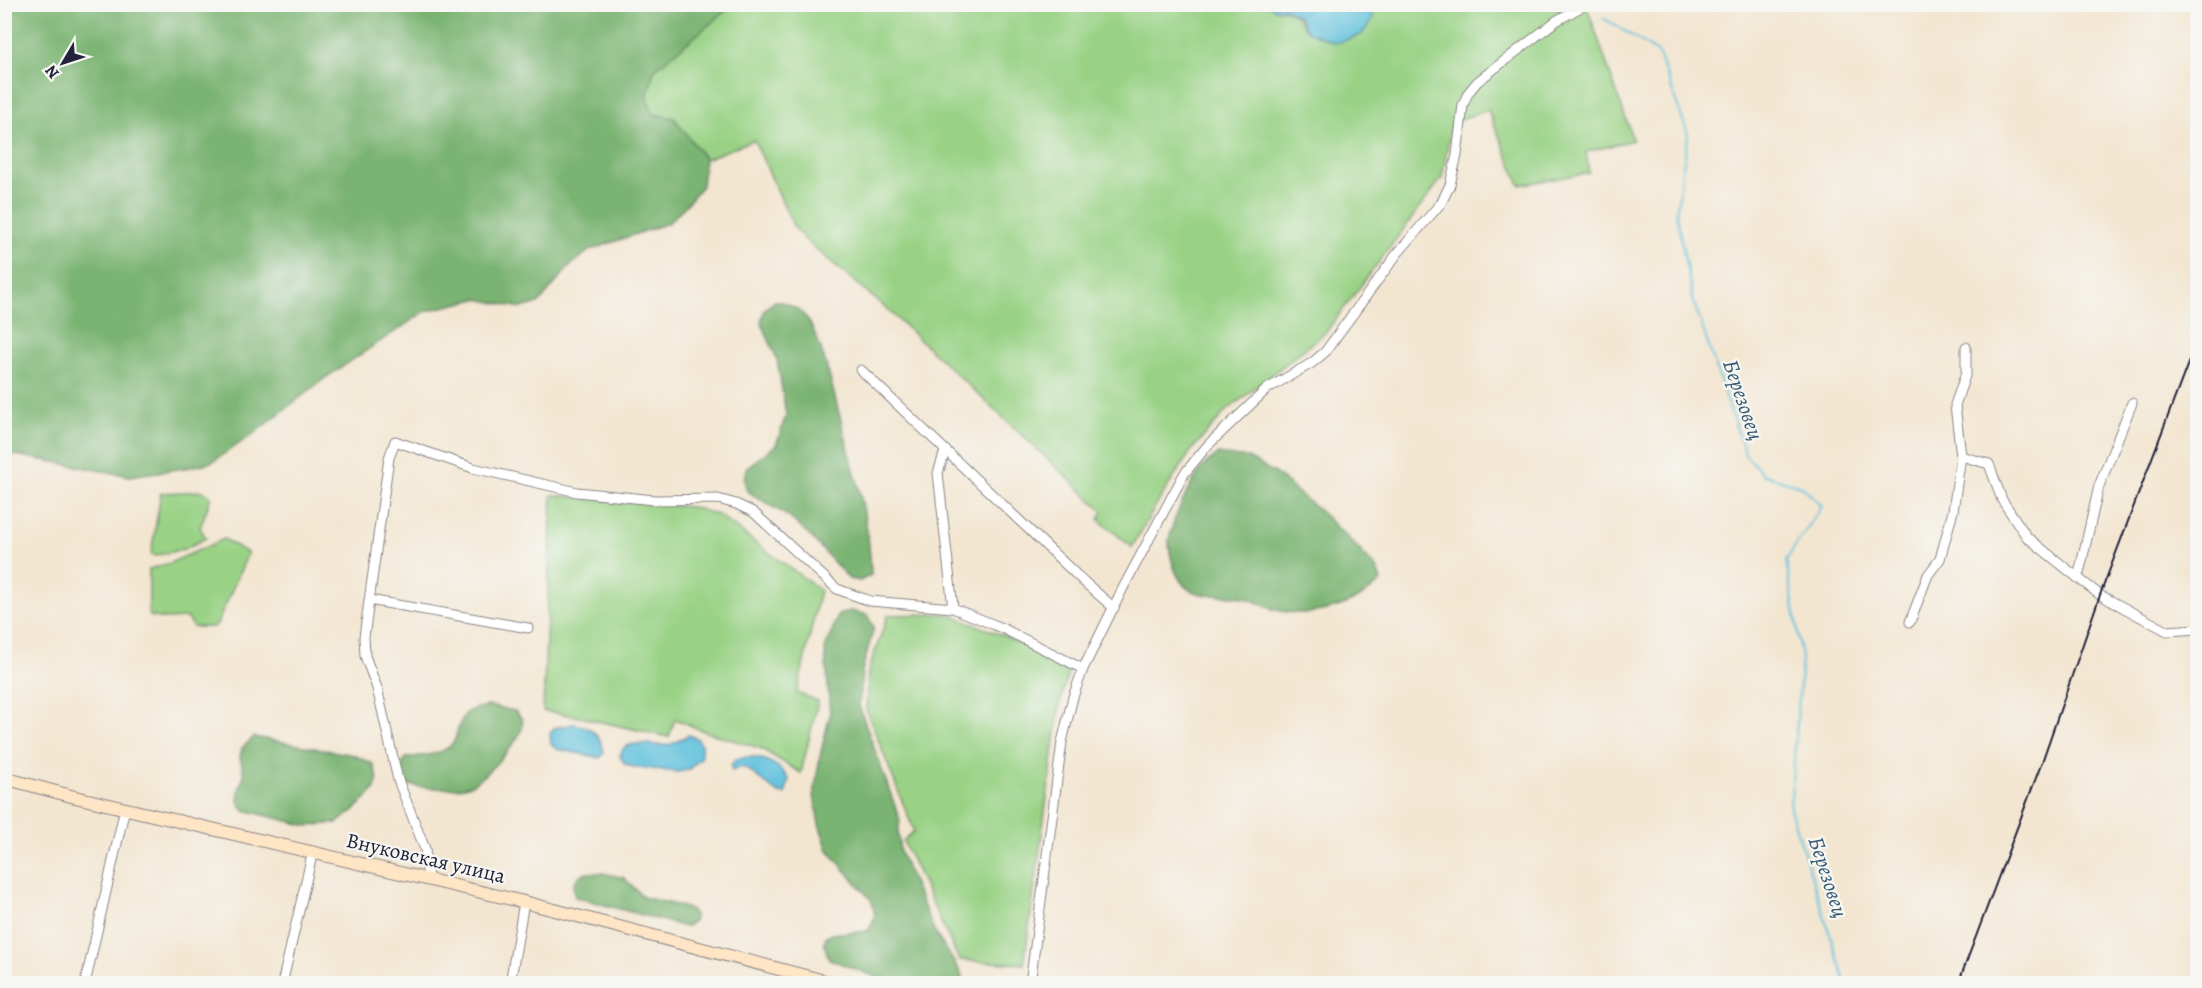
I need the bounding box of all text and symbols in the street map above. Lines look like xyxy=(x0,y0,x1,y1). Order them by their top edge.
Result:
north arrow xyxy=(33,33,93,93)
text: N xyxy=(40,60,64,83)
water label: Березовец xyxy=(1715,355,1771,445)
street label: Внуковская улица xyxy=(344,826,509,890)
water label: Березовец xyxy=(1801,832,1855,922)

